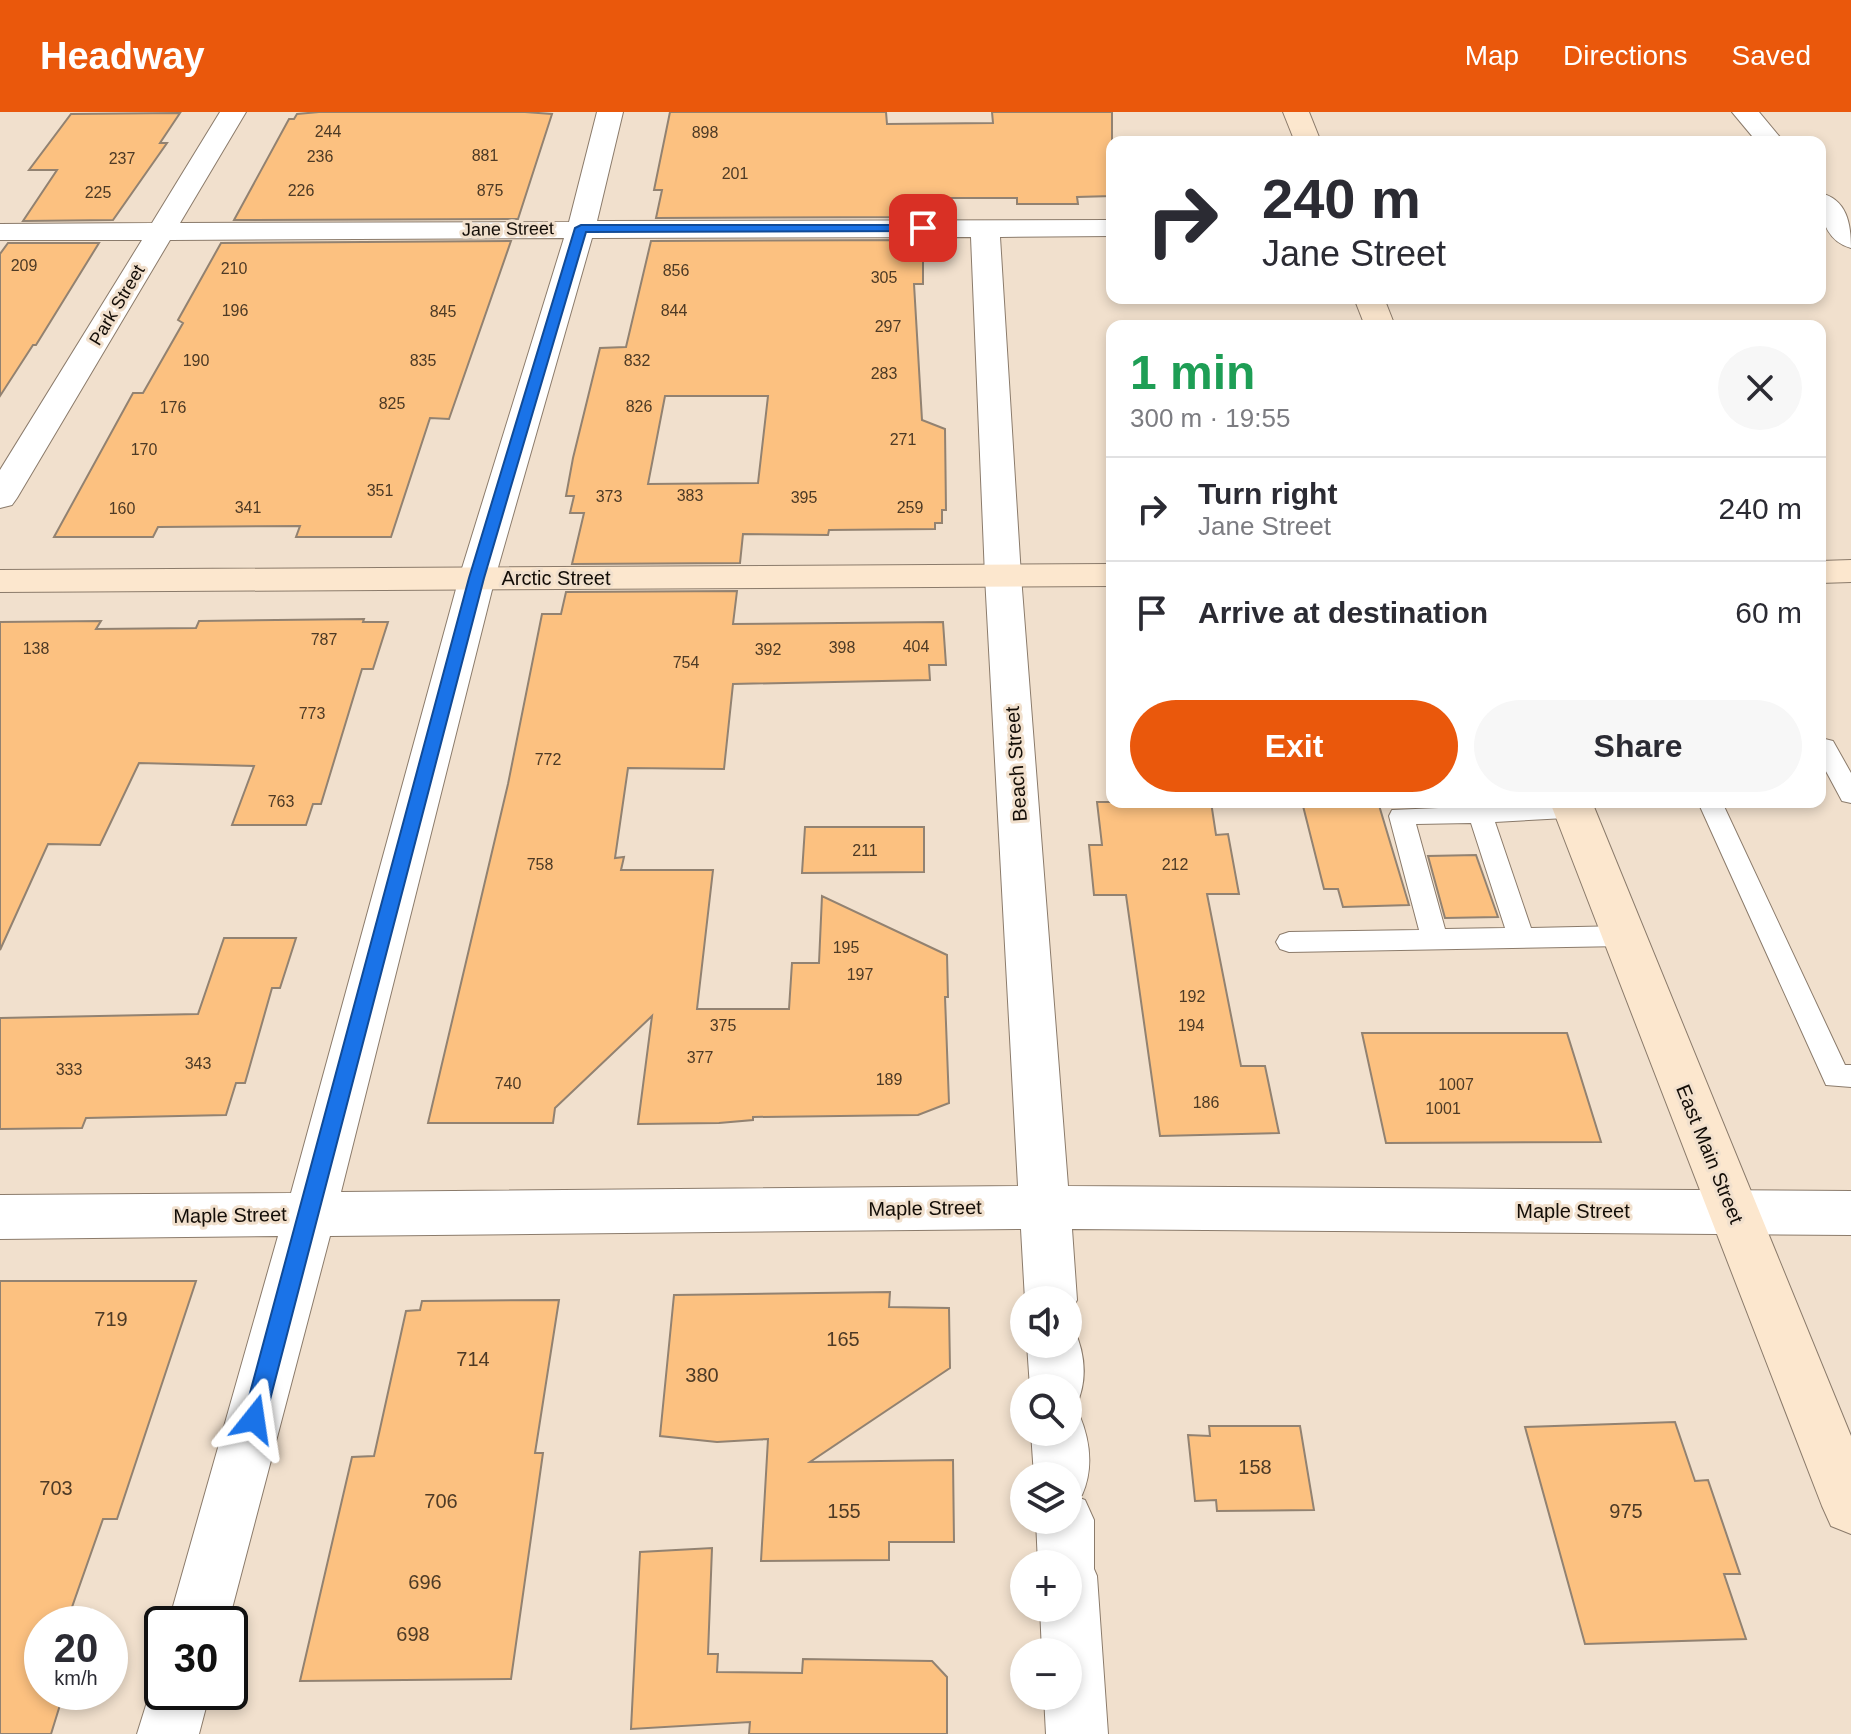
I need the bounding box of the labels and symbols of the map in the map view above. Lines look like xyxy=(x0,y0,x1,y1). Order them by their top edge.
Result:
house number: 244 xyxy=(315,123,341,140)
house number: 898 xyxy=(692,124,718,141)
house number: 881 xyxy=(472,147,498,164)
house number: 236 xyxy=(307,148,333,165)
house number: 237 xyxy=(109,150,135,167)
house number: 201 xyxy=(722,165,748,182)
house number: 226 xyxy=(288,182,314,199)
house number: 875 xyxy=(477,182,503,199)
house number: 225 xyxy=(85,184,111,201)
pin xyxy=(889,194,957,262)
street label: Jane Street xyxy=(462,218,554,240)
house number: 209 xyxy=(11,257,37,274)
house number: 210 xyxy=(221,260,247,277)
street label: Park Street xyxy=(85,261,149,349)
house number: 856 xyxy=(663,262,689,279)
house number: 305 xyxy=(871,269,897,286)
house number: 196 xyxy=(222,302,248,319)
house number: 844 xyxy=(661,302,687,319)
house number: 845 xyxy=(430,303,456,320)
house number: 297 xyxy=(875,318,901,335)
house number: 190 xyxy=(183,352,209,369)
house number: 835 xyxy=(410,352,436,369)
house number: 832 xyxy=(624,352,650,369)
house number: 283 xyxy=(871,365,897,382)
house number: 825 xyxy=(379,395,405,412)
house number: 826 xyxy=(626,398,652,415)
house number: 176 xyxy=(160,399,186,416)
house number: 271 xyxy=(890,431,916,448)
house number: 170 xyxy=(131,441,157,458)
house number: 351 xyxy=(367,482,393,499)
house number: 383 xyxy=(677,487,703,504)
house number: 373 xyxy=(596,488,622,505)
house number: 395 xyxy=(791,489,817,506)
house number: 341 xyxy=(235,499,261,516)
house number: 259 xyxy=(897,499,923,516)
house number: 160 xyxy=(109,500,135,517)
street label: Arctic Street xyxy=(502,567,611,589)
house number: 787 xyxy=(311,631,337,648)
house number: 404 xyxy=(903,638,929,655)
house number: 398 xyxy=(829,639,855,656)
house number: 138 xyxy=(23,640,49,657)
house number: 392 xyxy=(755,641,781,658)
house number: 754 xyxy=(673,654,699,671)
house number: 773 xyxy=(299,705,325,722)
street label: Beach Street xyxy=(1001,705,1031,822)
house number: 772 xyxy=(535,751,561,768)
house number: 763 xyxy=(268,793,294,810)
house number: 211 xyxy=(852,842,878,859)
house number: 758 xyxy=(527,856,553,873)
house number: 212 xyxy=(1162,856,1188,873)
house number: 195 xyxy=(833,939,859,956)
house number: 197 xyxy=(847,966,873,983)
house number: 192 xyxy=(1179,988,1205,1005)
house number: 375 xyxy=(710,1017,736,1034)
house number: 194 xyxy=(1178,1017,1204,1034)
house number: 377 xyxy=(687,1049,713,1066)
house number: 343 xyxy=(185,1055,211,1072)
house number: 333 xyxy=(56,1061,82,1078)
house number: 189 xyxy=(876,1071,902,1088)
house number: 740 xyxy=(495,1075,521,1092)
house number: 1007 xyxy=(1438,1076,1474,1093)
street label: East Main Street xyxy=(1672,1081,1748,1227)
house number: 186 xyxy=(1193,1094,1219,1111)
house number: 1001 xyxy=(1425,1100,1461,1117)
street label: Maple Street xyxy=(868,1196,982,1220)
street label: Maple Street xyxy=(1516,1200,1630,1222)
street label: Maple Street xyxy=(173,1203,287,1227)
house number: 719 xyxy=(94,1308,128,1330)
house number: 165 xyxy=(826,1328,860,1350)
house number: 714 xyxy=(456,1348,490,1370)
house number: 380 xyxy=(685,1364,719,1386)
position arrow xyxy=(212,1377,296,1461)
house number: 158 xyxy=(1238,1456,1272,1478)
house number: 703 xyxy=(39,1477,73,1499)
house number: 706 xyxy=(424,1490,458,1512)
house number: 155 xyxy=(827,1500,861,1522)
house number: 975 xyxy=(1609,1500,1643,1522)
house number: 696 xyxy=(408,1571,442,1593)
speed limit sign: 30 xyxy=(144,1606,248,1710)
house number: 698 xyxy=(396,1623,430,1645)

